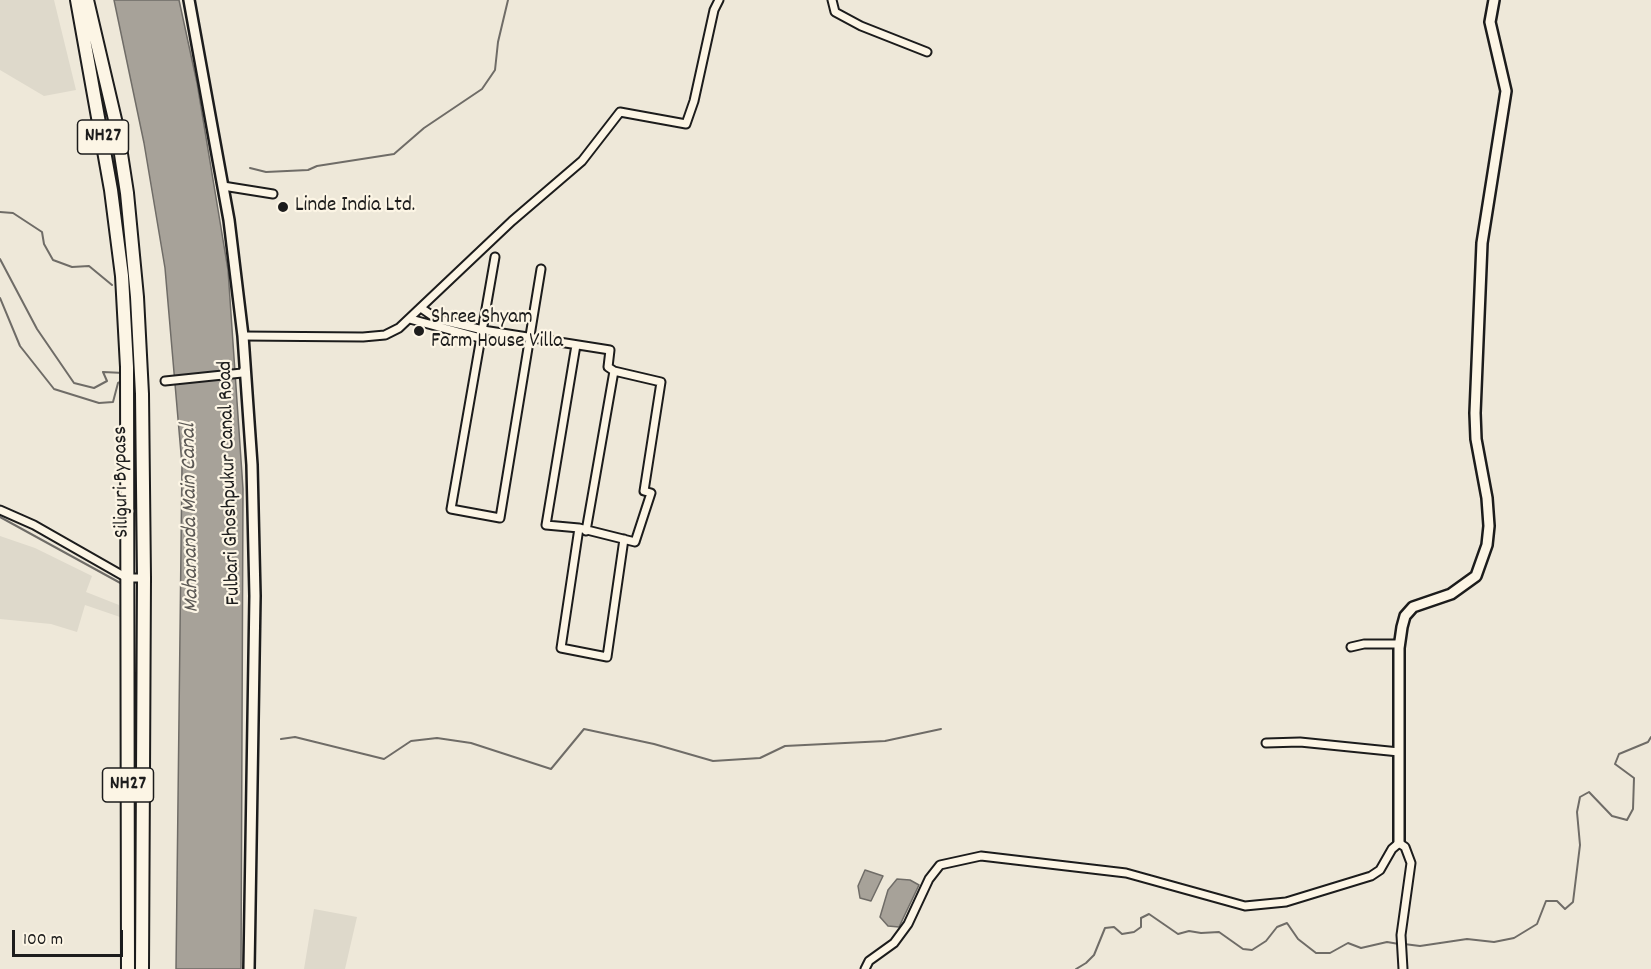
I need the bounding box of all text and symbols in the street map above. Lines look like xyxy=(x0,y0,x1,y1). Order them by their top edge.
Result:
road number: NH27 xyxy=(78,120,128,154)
place label: Linde India Ltd. xyxy=(295,194,415,220)
marker: Linde India Ltd. xyxy=(276,200,290,214)
place label: Shree Shyam Farm House Villa xyxy=(431,306,563,356)
marker: Shree Shyam Farm House Villa xyxy=(412,324,426,338)
street label: Fulbari Ghoshpukur Canal Road xyxy=(214,360,248,606)
water label: Mahananda Main Canal xyxy=(177,423,207,613)
street label: Siliguri Bypass xyxy=(109,426,137,538)
road number: NH27 xyxy=(102,768,154,802)
scale bar xyxy=(15,918,126,956)
text: 100 m xyxy=(23,928,63,953)

